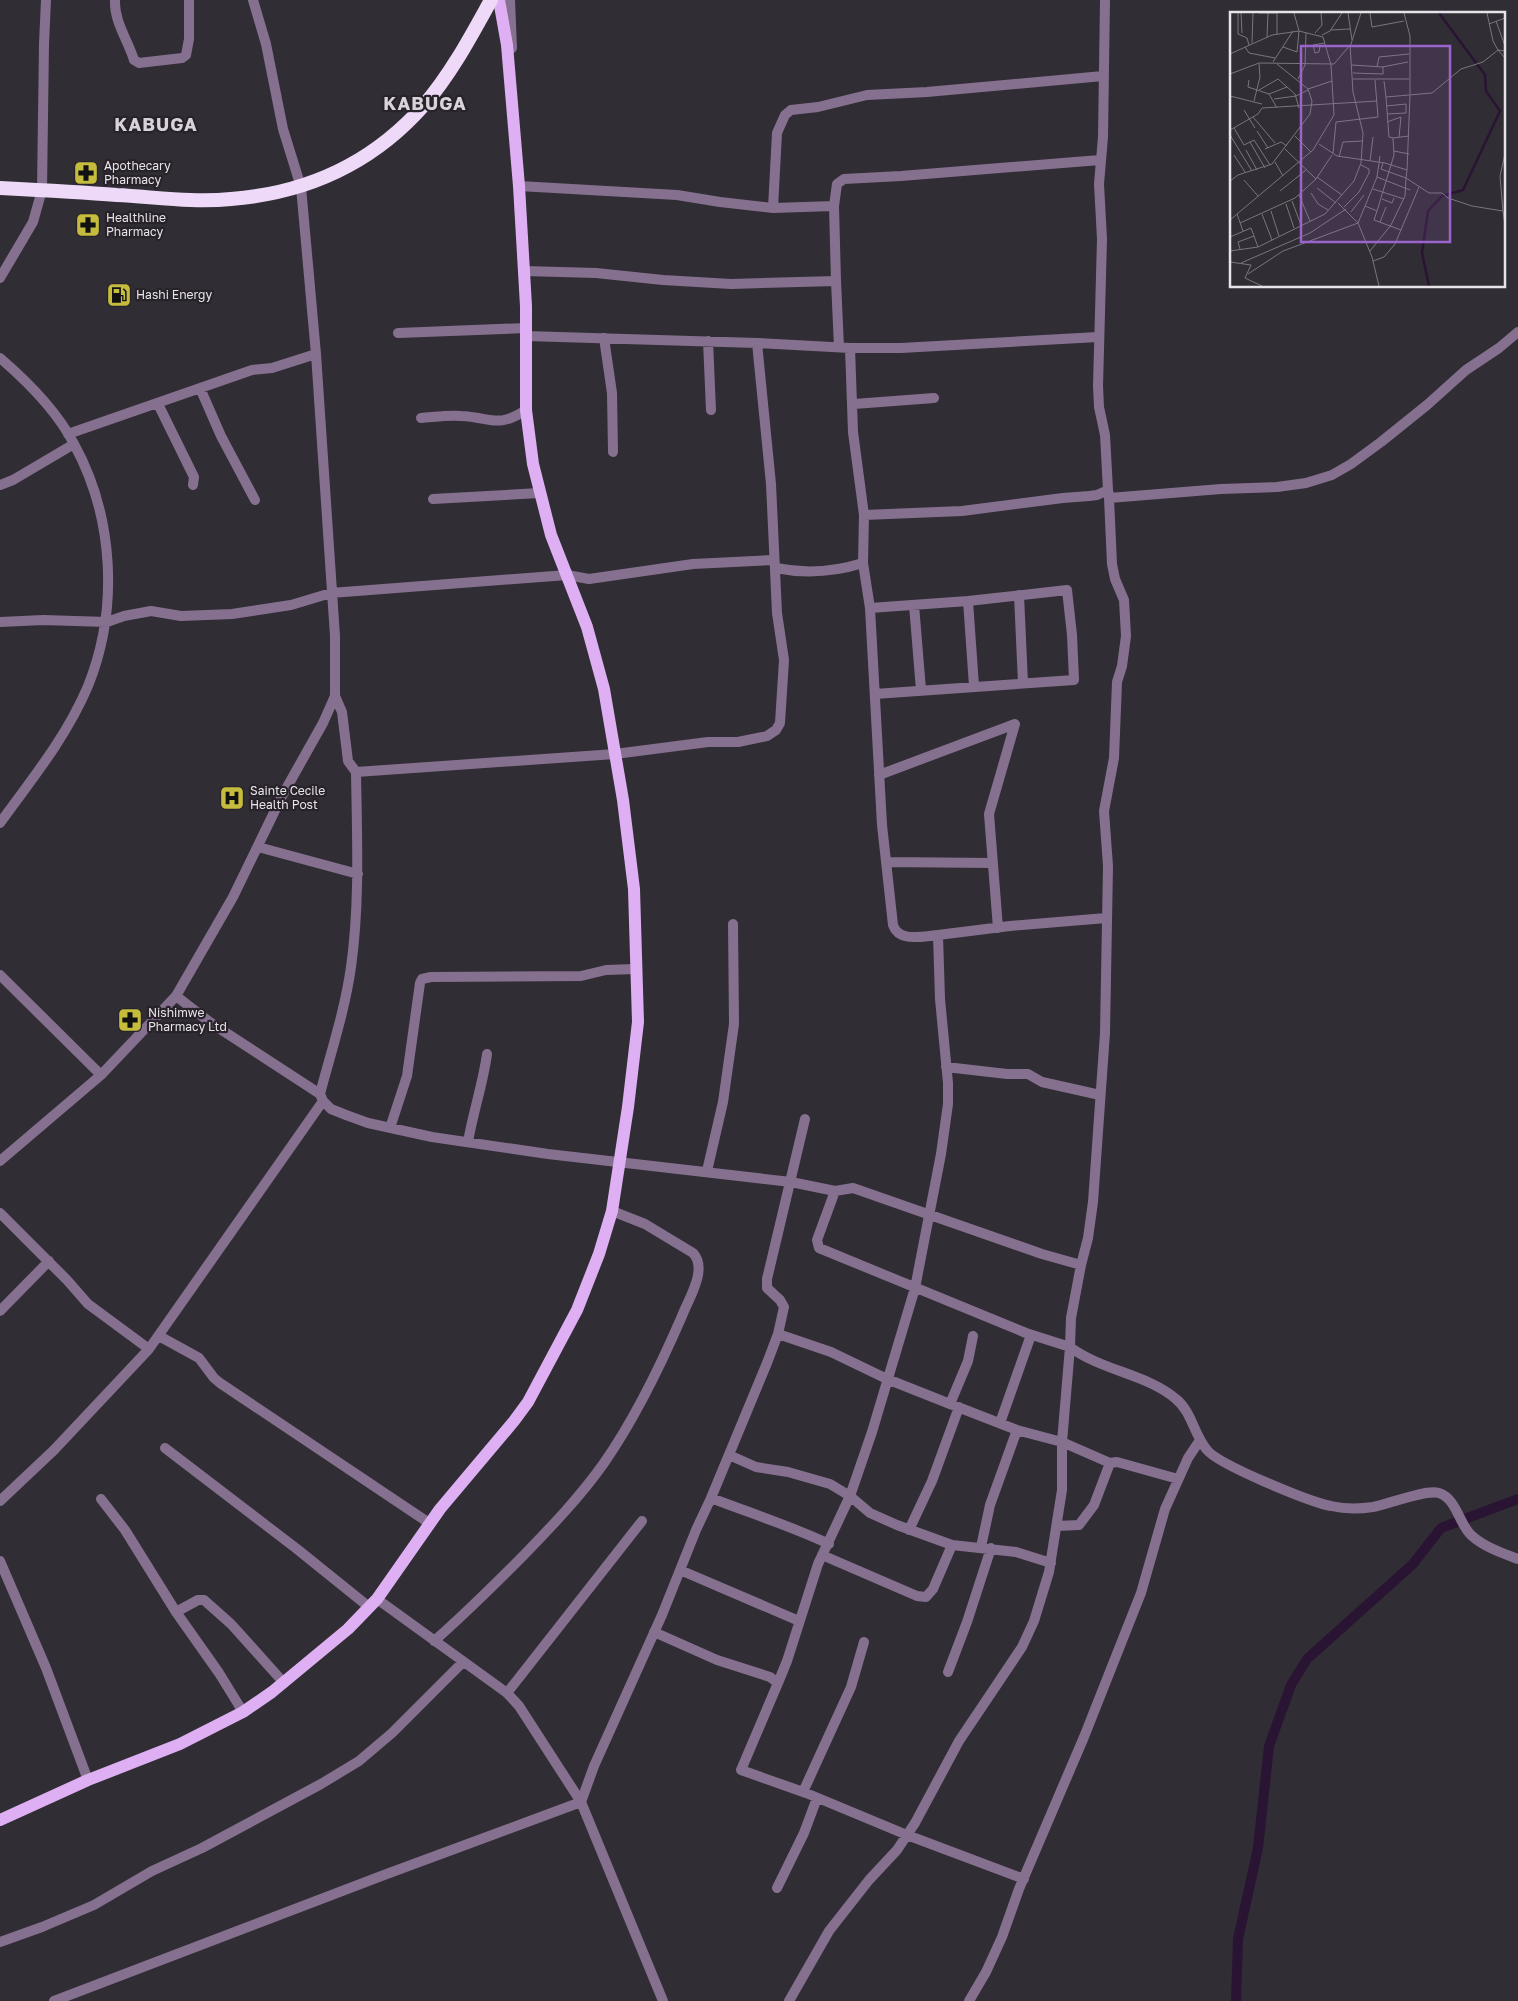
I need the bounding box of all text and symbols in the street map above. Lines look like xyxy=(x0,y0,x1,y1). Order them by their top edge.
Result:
inset map xyxy=(1230,12,1506,288)
district label: KABUGA xyxy=(383,92,467,114)
district label: KABUGA xyxy=(114,113,198,135)
place label: Apothecary Pharmacy xyxy=(104,158,171,187)
pharmacy icon: Apothecary Pharmacy xyxy=(73,160,99,186)
place label: Healthline Pharmacy xyxy=(106,210,166,239)
pharmacy icon: Healthline Pharmacy xyxy=(75,212,101,238)
fuel station icon: Hashi Energy xyxy=(106,282,132,308)
place label: Hashi Energy xyxy=(136,287,212,302)
place label: Sainte Cecile Health Post xyxy=(250,783,325,812)
hospital icon: Sainte Cecile Health Post xyxy=(219,785,245,811)
place label: Nishimwe Pharmacy Ltd xyxy=(148,1005,227,1034)
pharmacy icon: Nishimwe Pharmacy Ltd xyxy=(117,1007,143,1033)

